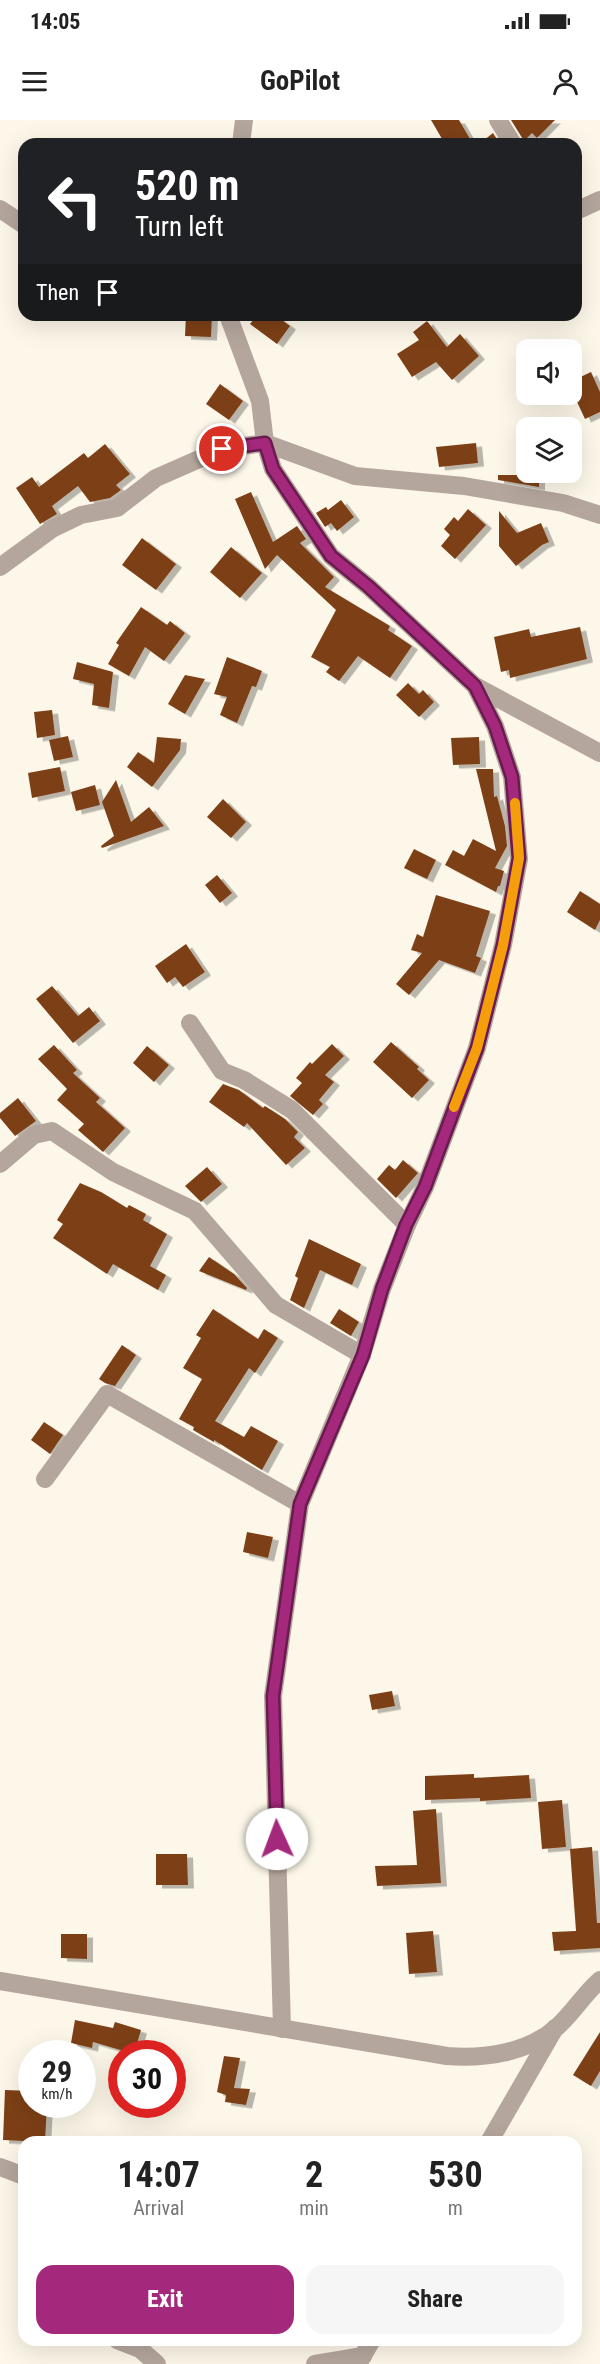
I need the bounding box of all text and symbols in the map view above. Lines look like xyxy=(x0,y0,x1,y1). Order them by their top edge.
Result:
text: 14:05 xyxy=(30,9,81,34)
icon: menu xyxy=(18,65,51,98)
text: GoPilot xyxy=(260,65,340,97)
icon: person xyxy=(549,65,582,98)
text: 520 m xyxy=(135,161,240,210)
icon: left xyxy=(36,162,114,240)
text: Turn left xyxy=(135,211,224,243)
icon: arrive xyxy=(91,276,124,309)
text: Then xyxy=(36,280,79,305)
map controls xyxy=(516,339,582,483)
button: sound xyxy=(516,339,582,405)
button: layers xyxy=(516,417,582,483)
pin xyxy=(196,423,247,474)
icon: arrive xyxy=(205,432,238,465)
position arrow xyxy=(245,1807,309,1871)
speed limit sign: 30 xyxy=(108,2040,186,2118)
text: 29 xyxy=(42,2054,72,2089)
text: km/h xyxy=(42,2085,72,2103)
text: 14:07 xyxy=(117,2154,200,2196)
text: 2 xyxy=(305,2154,323,2196)
text: 530 xyxy=(428,2154,483,2196)
text: Arrival xyxy=(133,2196,184,2220)
text: min xyxy=(299,2196,329,2220)
text: m xyxy=(448,2196,463,2220)
button: Exit xyxy=(36,2265,294,2334)
button: Share xyxy=(306,2265,564,2334)

